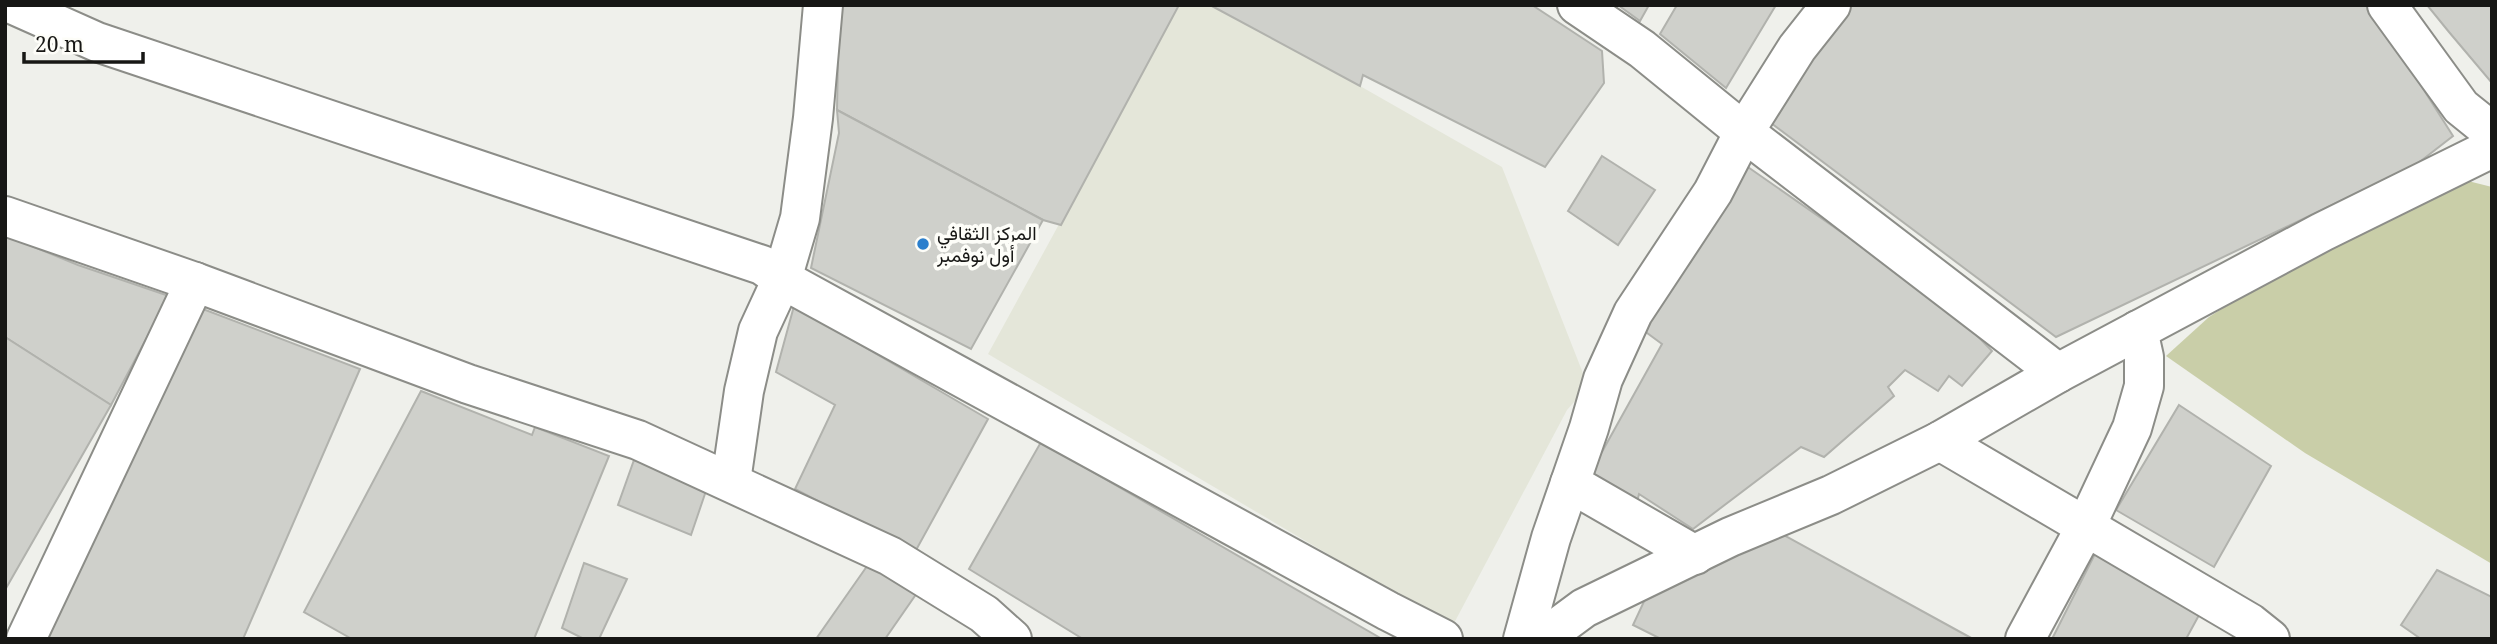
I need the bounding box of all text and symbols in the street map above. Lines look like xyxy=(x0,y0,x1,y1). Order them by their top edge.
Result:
scale bar xyxy=(24,21,144,65)
text: 20 m xyxy=(35,30,84,58)
place label: المركز الثقافي أول نوفمبر xyxy=(936,220,1037,268)
marker: المركز الثقافي أول نوفمبر xyxy=(915,236,931,252)

